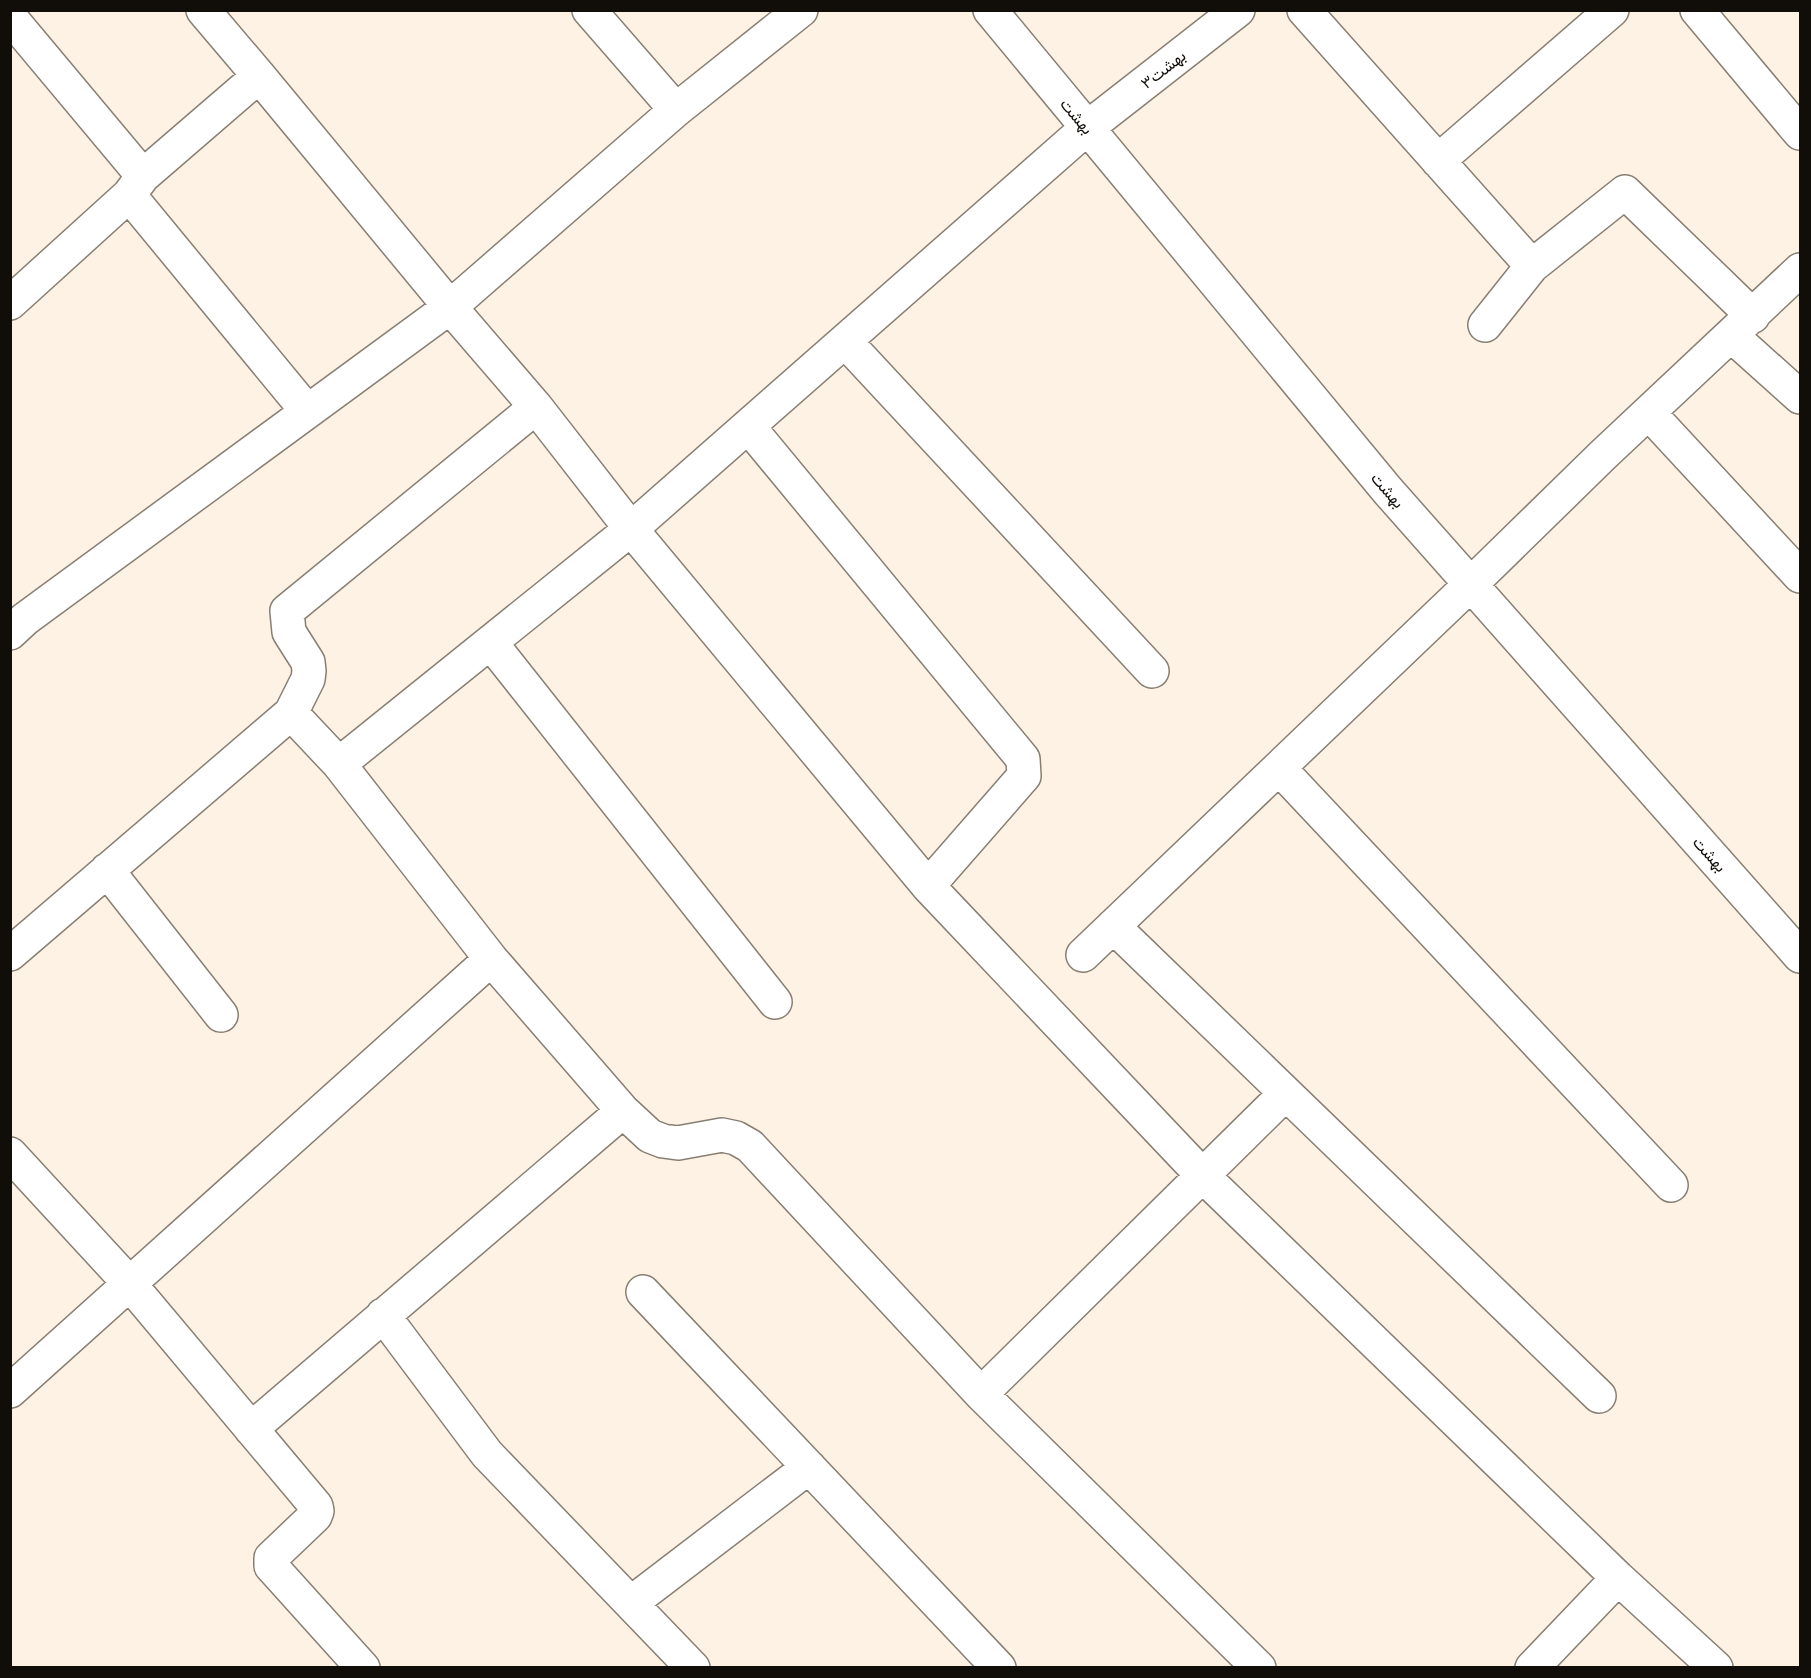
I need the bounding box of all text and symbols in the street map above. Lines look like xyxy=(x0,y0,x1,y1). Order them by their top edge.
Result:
street label: بهشت۳ xyxy=(1137,45,1190,94)
street label: بهشت xyxy=(1055,94,1098,139)
street label: بهشت xyxy=(1366,468,1409,513)
street label: بهشت xyxy=(1688,832,1731,877)

